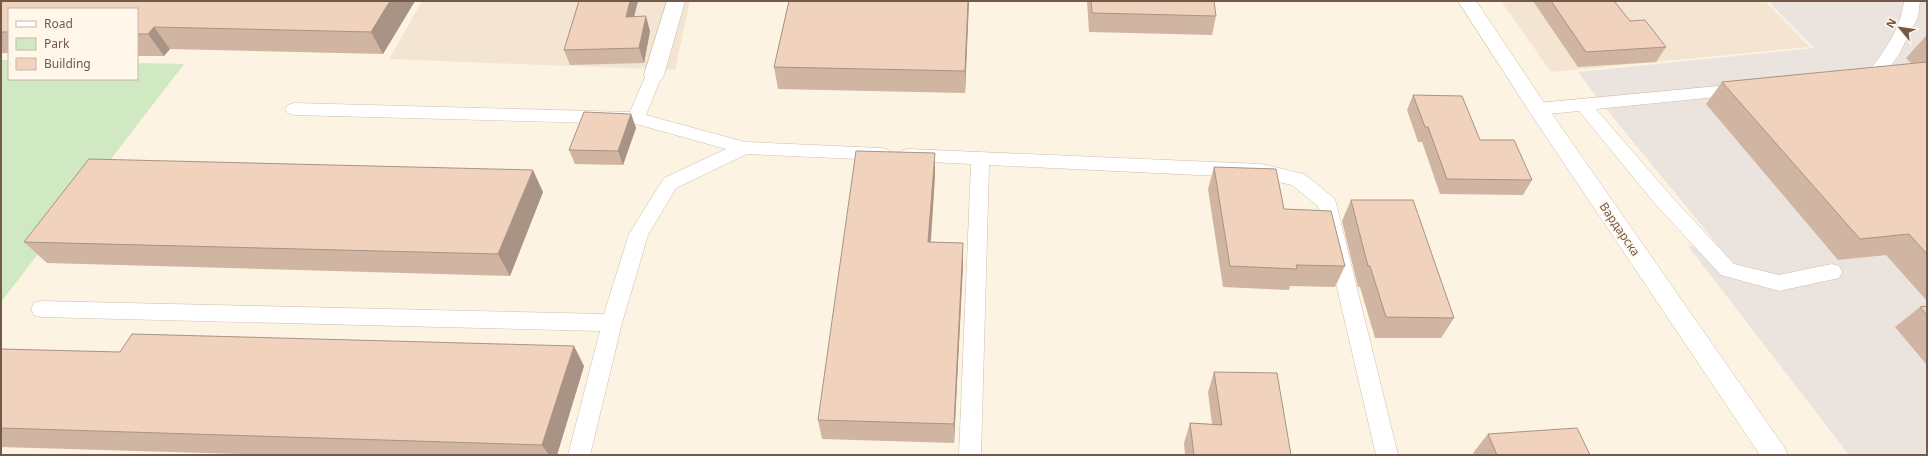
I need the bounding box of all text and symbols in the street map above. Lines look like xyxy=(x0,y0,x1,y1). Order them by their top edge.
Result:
legend xyxy=(8,8,138,80)
north arrow xyxy=(1880,8,1920,48)
text: Road xyxy=(44,15,73,32)
text: N xyxy=(1882,15,1900,30)
text: Park xyxy=(44,35,70,52)
text: Building xyxy=(44,55,91,72)
street label: Вардарска xyxy=(1596,199,1644,259)

